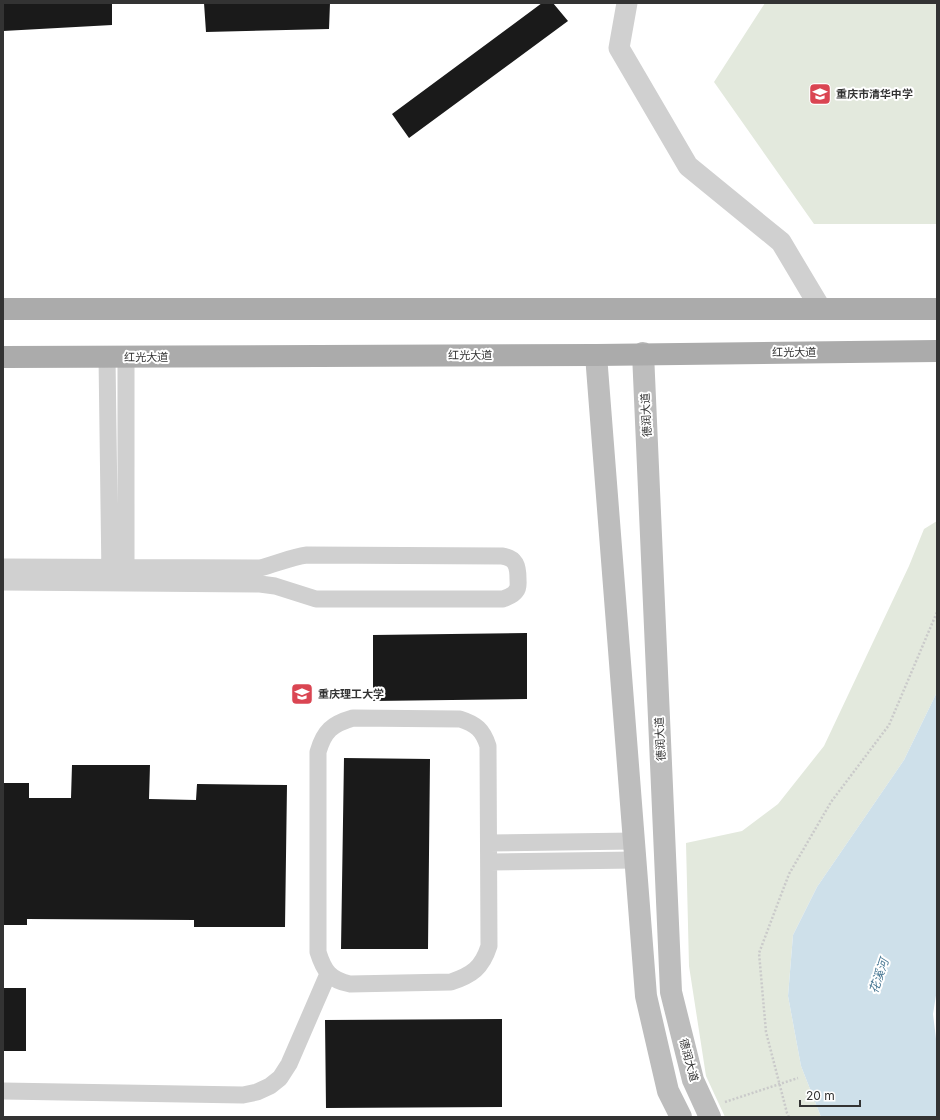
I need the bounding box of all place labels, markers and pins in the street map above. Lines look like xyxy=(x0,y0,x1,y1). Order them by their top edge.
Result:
school or university icon: 重庆市清华中学 xyxy=(807,81,833,107)
place label: 重庆市清华中学 xyxy=(836,87,913,101)
school or university icon: 重庆理工大学 xyxy=(289,681,315,707)
place label: 重庆理工大学 xyxy=(318,687,384,701)

